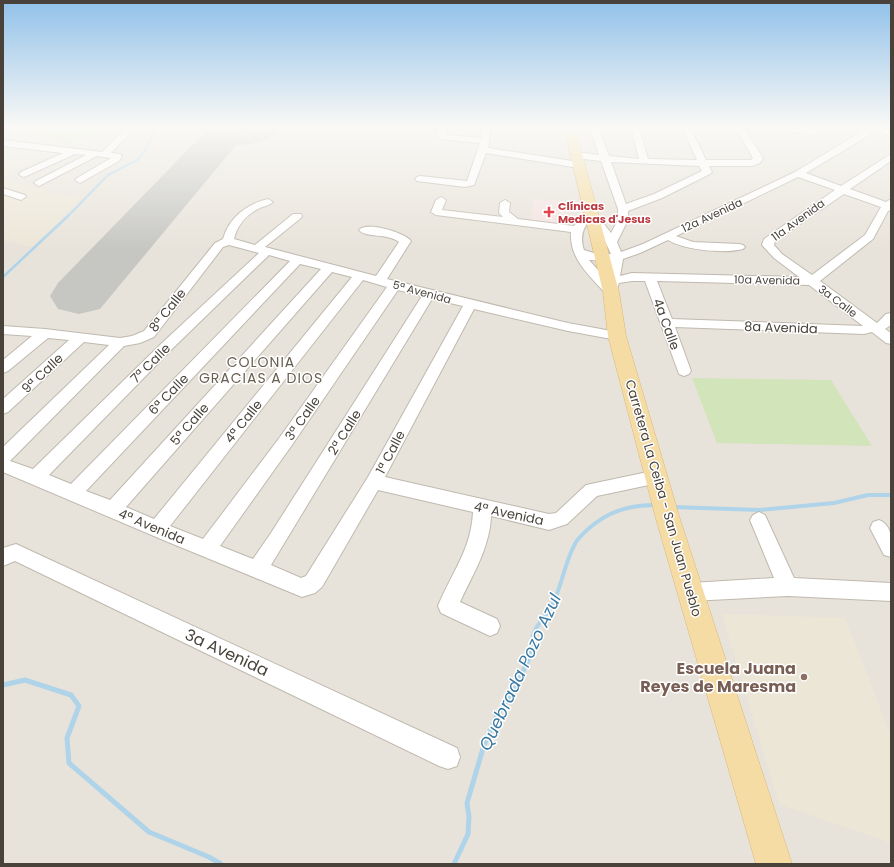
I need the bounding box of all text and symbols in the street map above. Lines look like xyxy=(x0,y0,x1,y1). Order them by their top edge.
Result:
street label: 12a Avenida xyxy=(679,194,745,236)
street label: 11a Avenida xyxy=(768,195,828,245)
place label: Clínicas Medicas d'Jesus xyxy=(558,198,651,227)
marker: Clínicas Medicas d'Jesus xyxy=(543,206,555,218)
street label: 10a Avenida xyxy=(734,271,800,289)
street label: 5ª Avenida xyxy=(391,277,453,307)
street label: 3a Calle xyxy=(815,281,861,321)
street label: 8ª Calle xyxy=(144,284,191,336)
street label: 4a Calle xyxy=(648,296,685,353)
street label: 8a Avenida xyxy=(744,317,818,338)
street label: 7ª Calle xyxy=(126,339,175,388)
street label: 9ª Calle xyxy=(17,349,67,398)
district label: COLONIA GRACIAS A DIOS xyxy=(199,352,323,388)
street label: 6ª Calle xyxy=(144,369,193,419)
street label: Carretera La Ceiba - San Juan Pueblo xyxy=(621,378,706,619)
street label: 3ª Calle xyxy=(280,392,325,444)
street label: 4ª Calle xyxy=(220,396,267,447)
street label: 5ª Calle xyxy=(166,399,213,450)
street label: 2ª Calle xyxy=(323,406,366,459)
street label: 1ª Calle xyxy=(371,427,410,477)
street label: 4ª Avenida xyxy=(472,497,545,530)
street label: 4ª Avenida xyxy=(116,504,188,549)
water label: Quebrada Pozo Azul xyxy=(473,589,567,754)
street label: 3a Avenida xyxy=(181,623,272,682)
place label: Escuela Juana Reyes de Maresma xyxy=(640,657,796,698)
marker: Escuela Juana Reyes de Maresma xyxy=(799,672,809,682)

